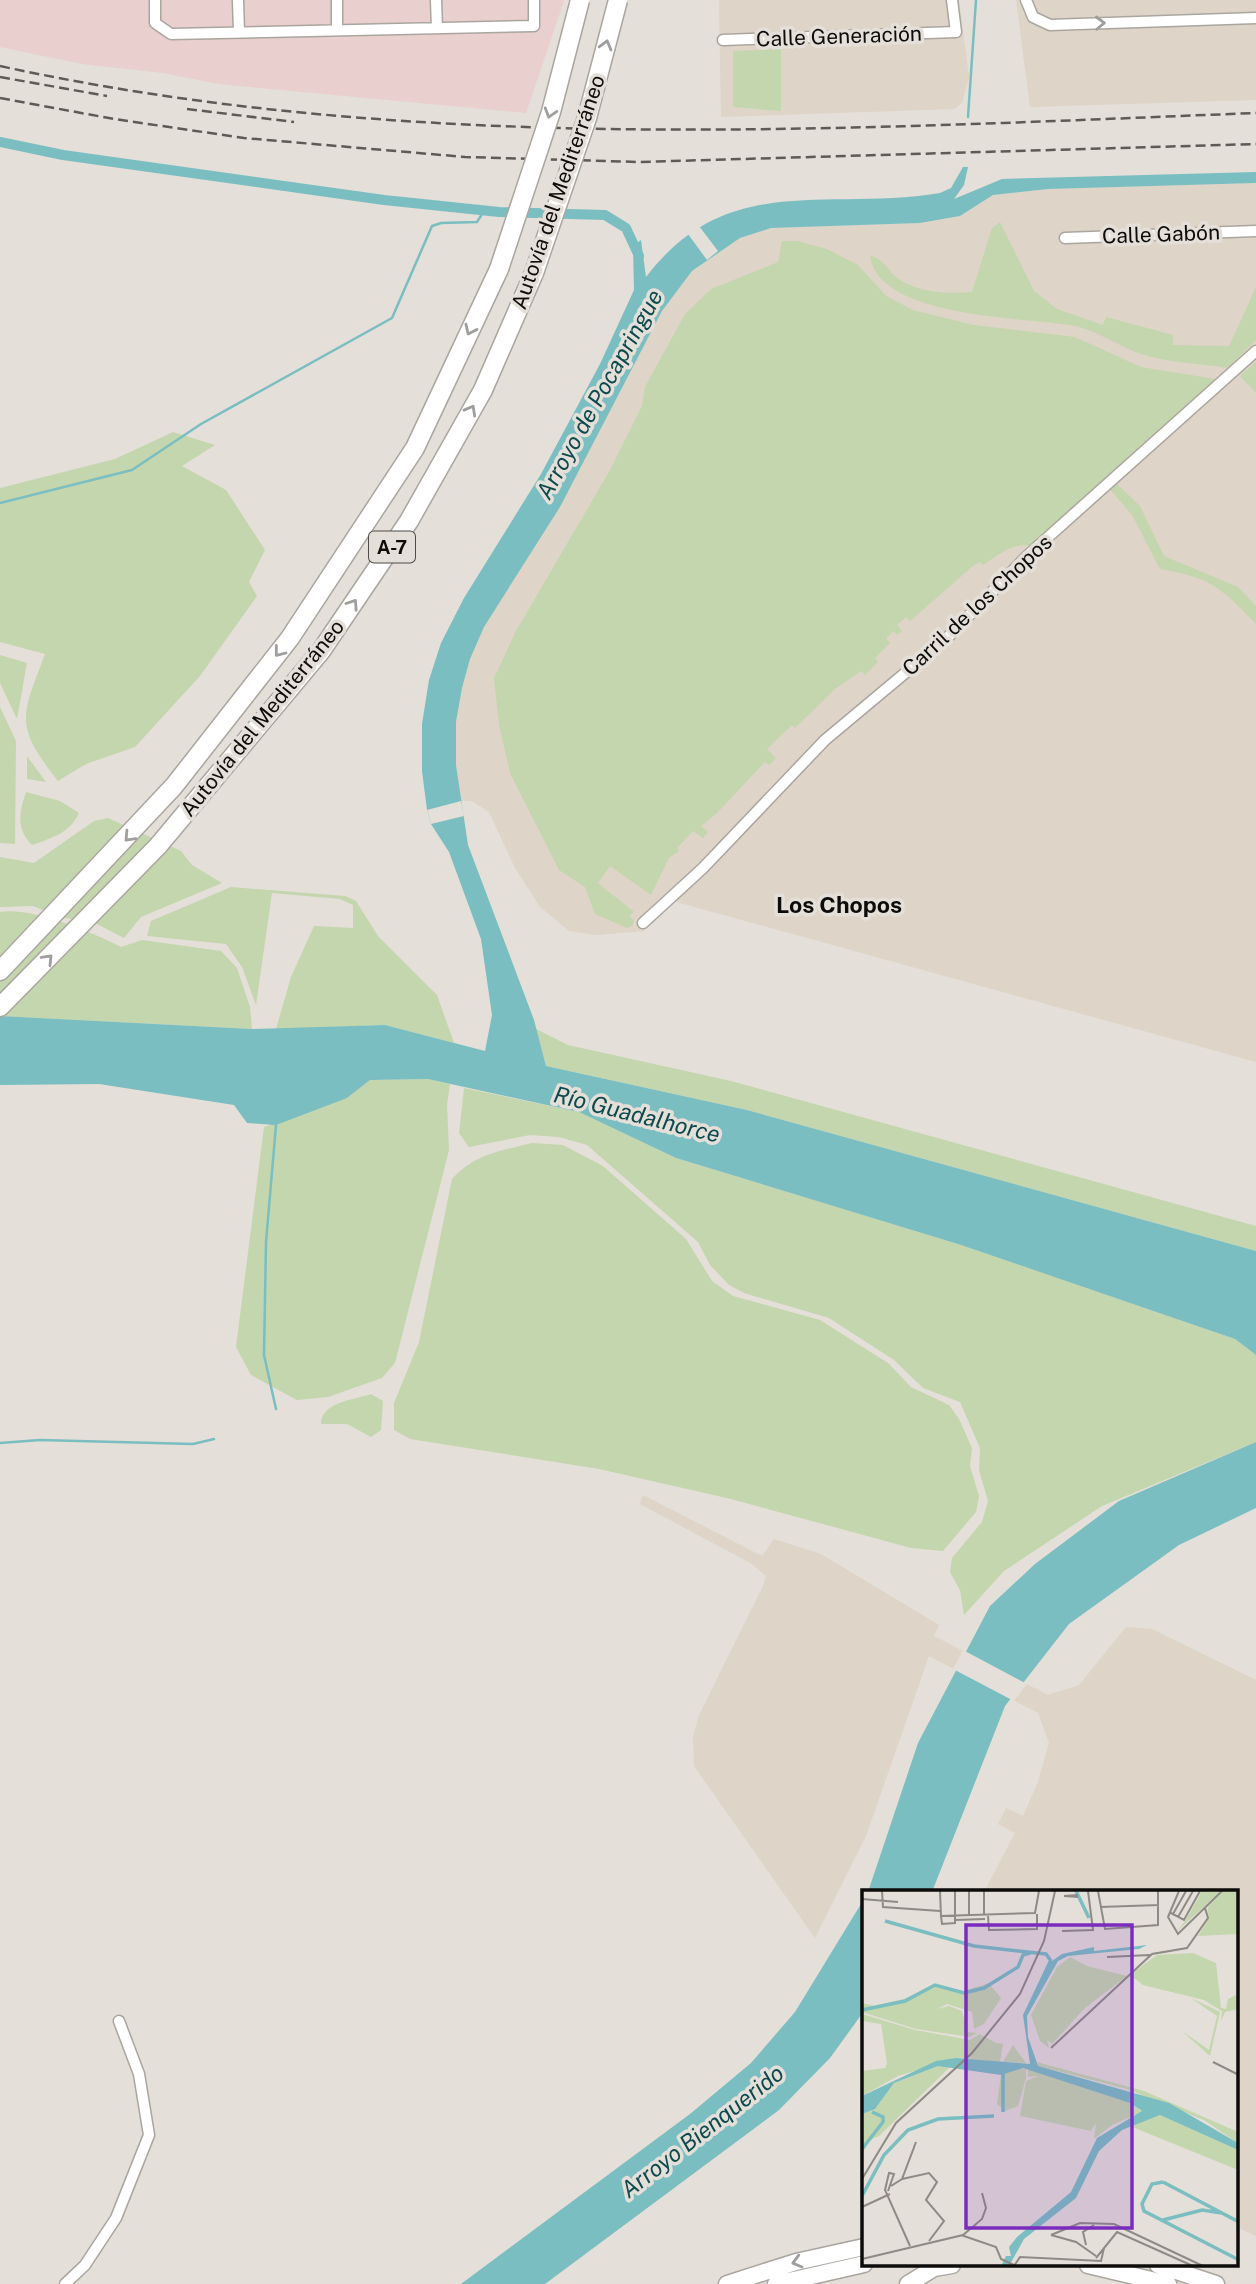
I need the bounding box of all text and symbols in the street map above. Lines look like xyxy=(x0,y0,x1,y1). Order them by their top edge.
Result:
one-way arrow xyxy=(1094,16,1105,31)
street label: Calle Generación xyxy=(756,21,922,51)
one-way arrow xyxy=(598,39,612,51)
street label: Autovía del Mediterráneo xyxy=(506,72,610,312)
one-way arrow xyxy=(544,107,559,119)
street label: Calle Gabón xyxy=(1101,219,1221,249)
water label: Arroyo de Pocapringue xyxy=(530,285,668,503)
one-way arrow xyxy=(464,323,478,336)
one-way arrow xyxy=(463,404,476,417)
street label: Carril de los Chopos xyxy=(897,529,1057,681)
road number: A-7 xyxy=(369,532,415,562)
one-way arrow xyxy=(345,599,357,612)
street label: Autovía del Mediterráneo xyxy=(175,615,349,821)
one-way arrow xyxy=(275,644,288,656)
one-way arrow xyxy=(125,829,137,842)
district label: Los Chopos xyxy=(776,891,902,918)
one-way arrow xyxy=(40,954,53,967)
water label: Río Guadalhorce xyxy=(551,1080,723,1148)
inset map xyxy=(862,1890,1238,2266)
water label: Arroyo Bienquerido xyxy=(615,2059,789,2203)
one-way arrow xyxy=(791,2254,803,2268)

